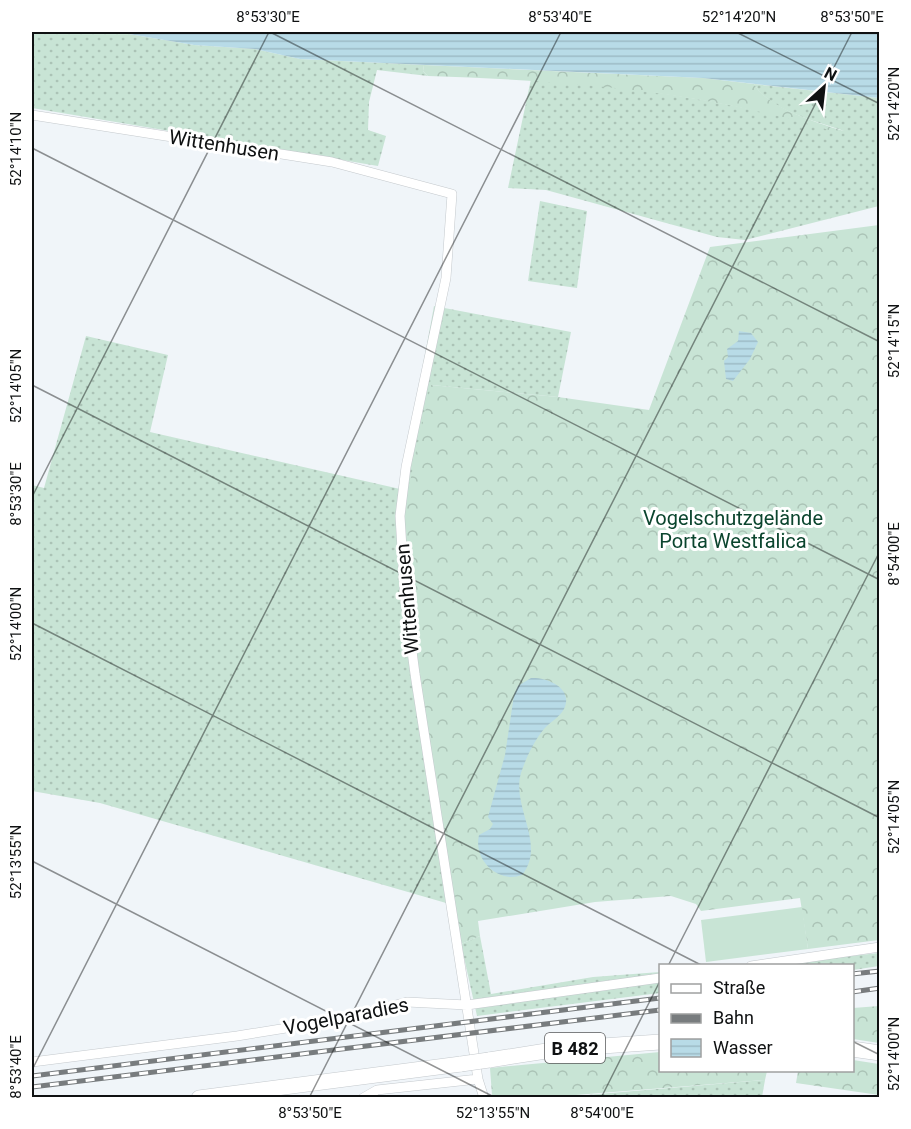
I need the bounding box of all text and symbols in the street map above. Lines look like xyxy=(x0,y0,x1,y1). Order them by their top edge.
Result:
text: 8°53'30"E xyxy=(236,8,300,26)
text: 8°53'40"E xyxy=(528,8,592,26)
text: 52°14'20"N xyxy=(702,8,776,26)
text: 8°53'50"E xyxy=(820,8,884,26)
north arrow xyxy=(794,57,854,117)
text: N xyxy=(821,63,840,85)
text: 52°14'20"N xyxy=(885,67,903,141)
text: 52°14'10"N xyxy=(7,112,25,186)
street label: Wittenhusen xyxy=(167,124,281,166)
text: 52°14'15"N xyxy=(885,304,903,378)
text: 52°14'05"N xyxy=(7,349,25,423)
text: 8°53'30"E xyxy=(7,462,25,526)
park label: Vogelschutzgelände Porta Westfalica xyxy=(643,506,823,553)
text: 8°54'00"E xyxy=(885,522,903,586)
street label: Wittenhusen xyxy=(390,542,424,656)
text: 52°14'00"N xyxy=(7,587,25,661)
text: 52°14'05"N xyxy=(885,780,903,854)
text: 52°13'55"N xyxy=(7,825,25,899)
legend xyxy=(659,964,854,1072)
text: Straße xyxy=(713,977,765,998)
street label: Vogelparadies xyxy=(281,992,411,1040)
text: Bahn xyxy=(713,1007,754,1028)
text: 52°14'00"N xyxy=(885,1017,903,1091)
road number: B 482 xyxy=(545,1033,605,1063)
text: 8°53'40"E xyxy=(7,1035,25,1099)
text: Wasser xyxy=(713,1037,773,1058)
text: 8°53'50"E xyxy=(278,1104,342,1122)
text: 52°13'55"N xyxy=(456,1104,530,1122)
text: 8°54'00"E xyxy=(570,1104,634,1122)

